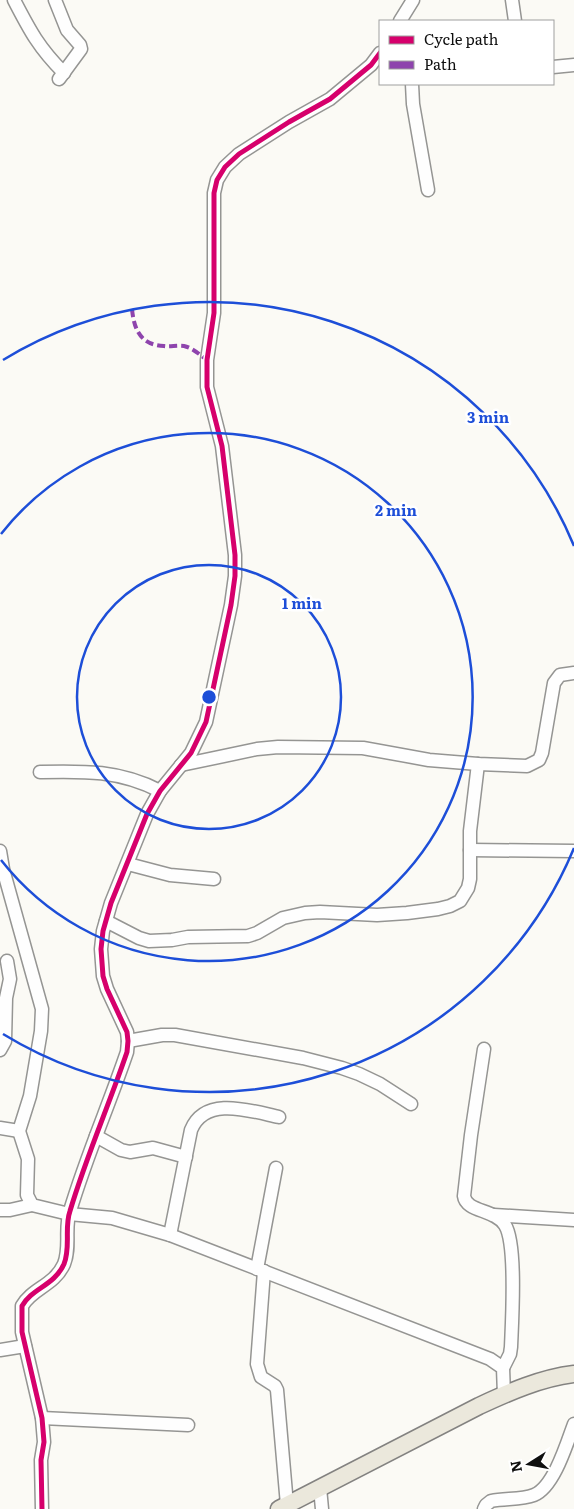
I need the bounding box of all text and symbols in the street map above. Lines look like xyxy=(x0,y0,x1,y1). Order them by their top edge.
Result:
legend xyxy=(379,20,554,85)
text: Cycle path xyxy=(424,27,499,50)
text: Path xyxy=(424,52,457,75)
text: 3 min xyxy=(467,405,510,428)
text: 2 min xyxy=(375,498,418,521)
text: 1 min xyxy=(282,591,323,614)
centre of rings xyxy=(200,688,218,706)
north arrow xyxy=(504,1439,554,1489)
text: N xyxy=(504,1459,526,1474)

